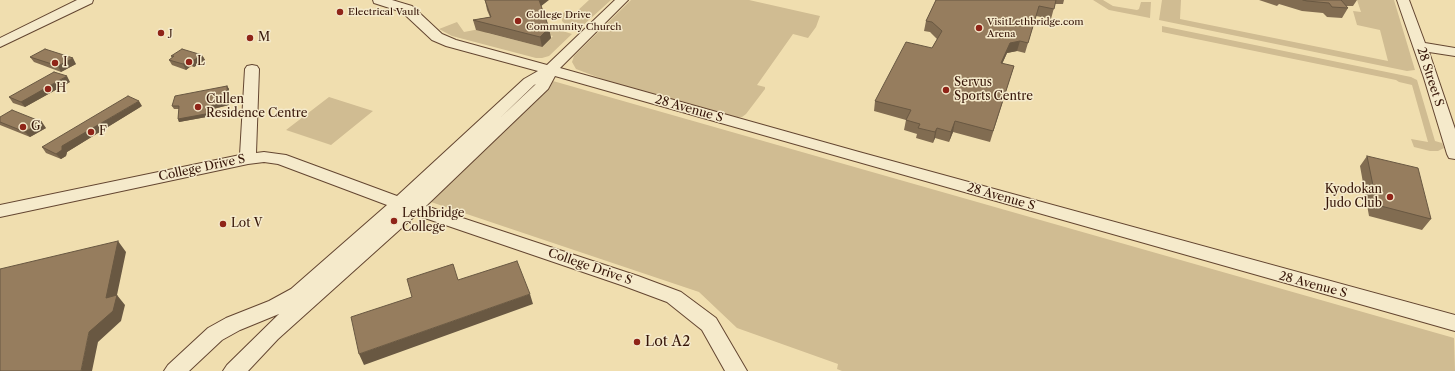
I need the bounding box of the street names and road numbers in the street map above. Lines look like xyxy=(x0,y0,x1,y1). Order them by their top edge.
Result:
street label: 28 Street S xyxy=(1414,45,1446,109)
street label: 28 Avenue S xyxy=(653,92,725,126)
street label: College Drive S xyxy=(157,152,247,184)
street label: 28 Avenue S xyxy=(965,180,1037,214)
street label: College Drive S xyxy=(546,246,634,288)
street label: 28 Avenue S xyxy=(1277,269,1349,301)

